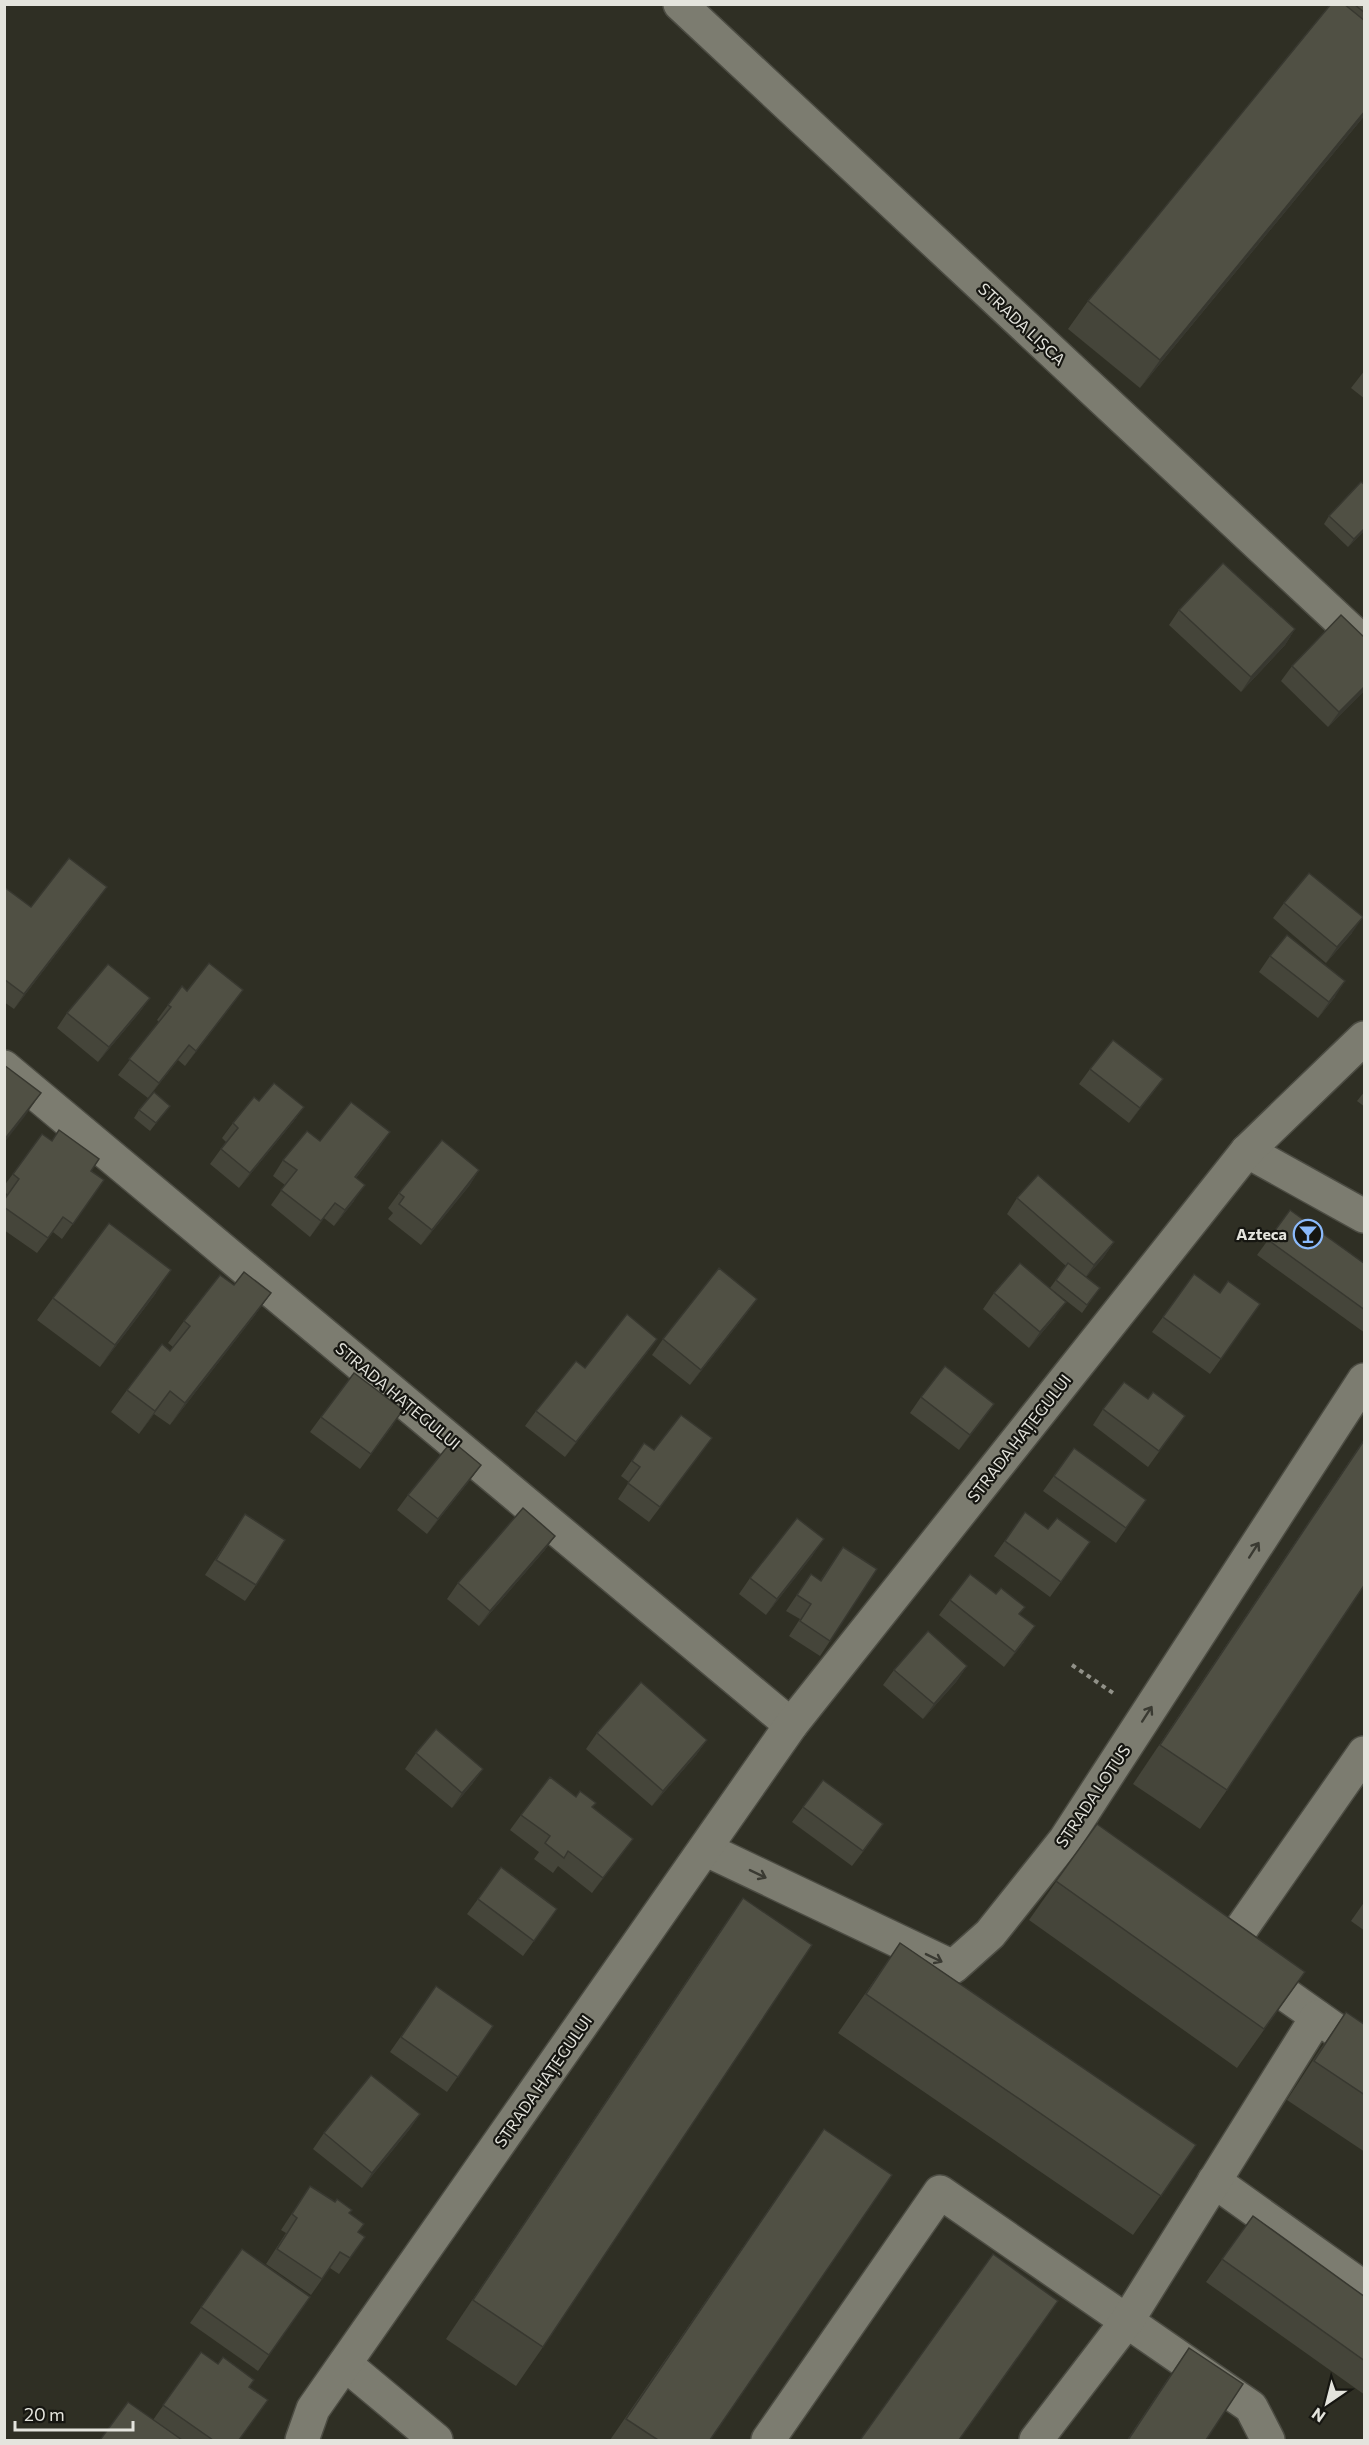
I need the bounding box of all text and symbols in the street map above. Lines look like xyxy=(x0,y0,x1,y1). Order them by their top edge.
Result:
street label: STRADA LIȘCA xyxy=(974,279,1070,370)
bar icon: Azteca xyxy=(1292,1218,1324,1250)
place label: Azteca xyxy=(1236,1224,1287,1243)
street label: STRADA HAȚEGULUI xyxy=(331,1338,464,1455)
street label: STRADA HAȚEGULUI xyxy=(963,1370,1076,1506)
one-way arrow xyxy=(1248,1542,1260,1559)
one-way arrow xyxy=(1142,1706,1154,1723)
street label: STRADA LOTUS xyxy=(1051,1741,1134,1851)
one-way arrow xyxy=(748,1868,766,1880)
one-way arrow xyxy=(924,1952,942,1964)
street label: STRADA HAȚEGULUI xyxy=(490,2011,597,2151)
north arrow xyxy=(1297,2373,1357,2433)
scale bar xyxy=(15,2394,134,2432)
text: 20 m xyxy=(24,2403,65,2425)
text: N xyxy=(1308,2404,1328,2427)

